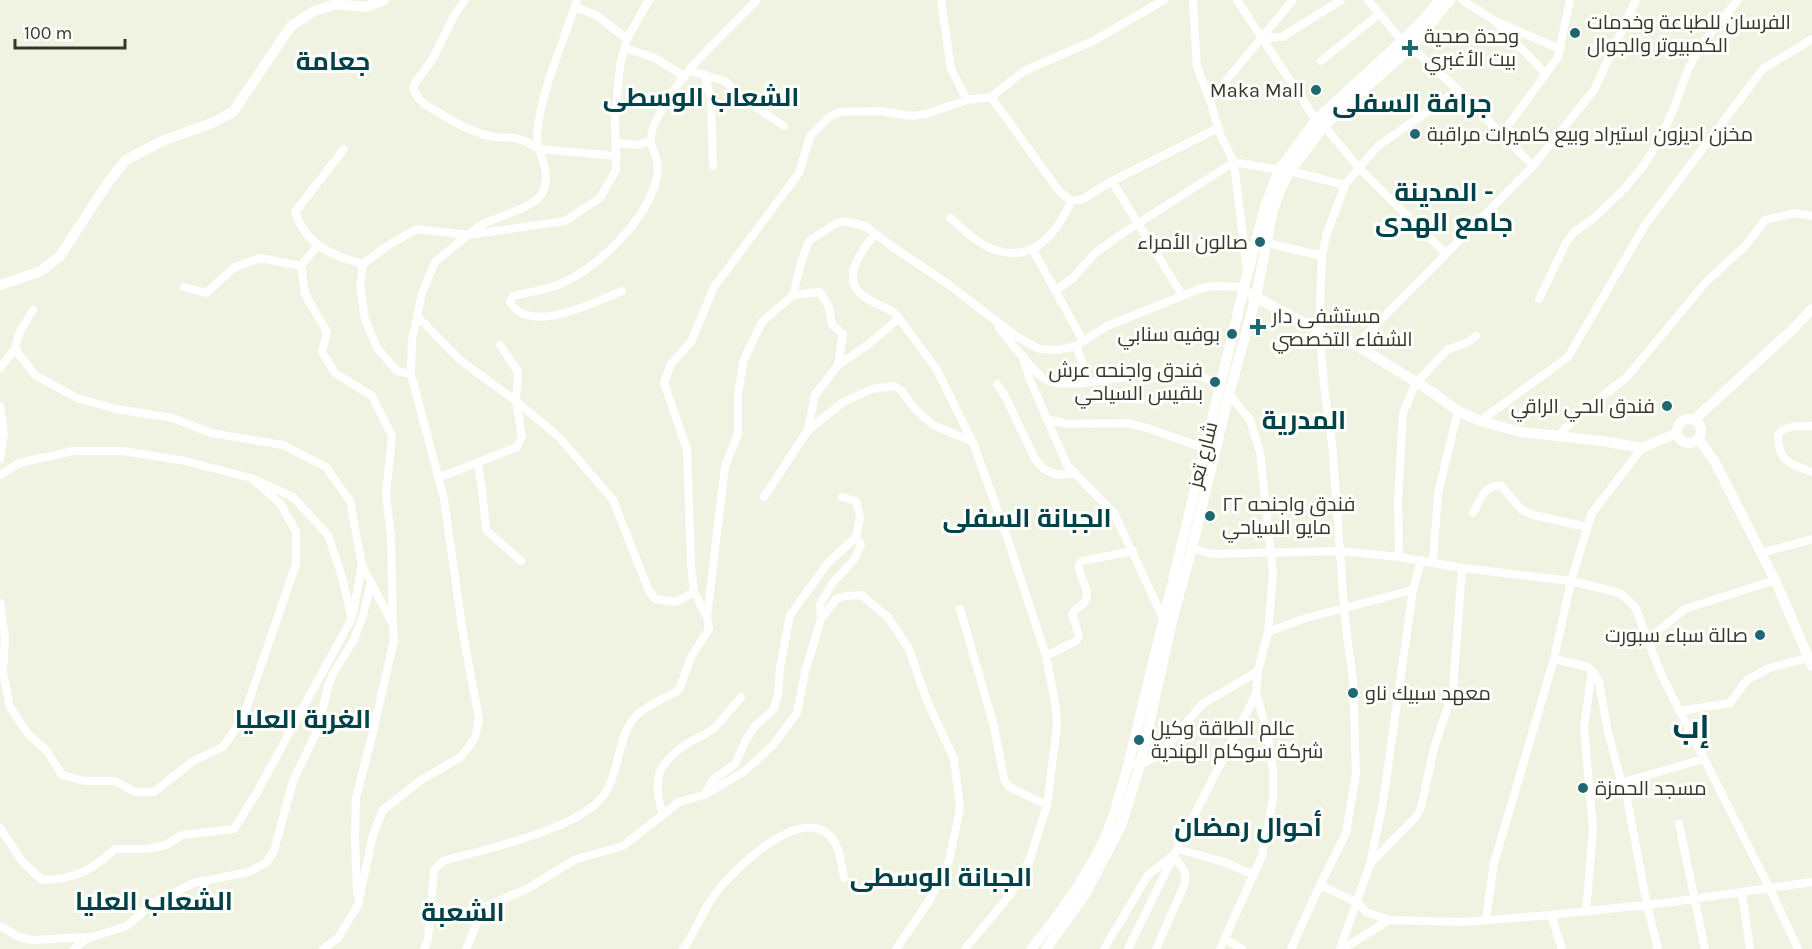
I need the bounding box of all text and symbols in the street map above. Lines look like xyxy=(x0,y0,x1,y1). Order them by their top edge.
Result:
place label: الفرسان للطباعة وخدمات الكمبيوتر والجوال xyxy=(1587,11,1791,58)
scale bar xyxy=(15,12,124,50)
text: 100 m xyxy=(24,22,72,44)
place label: وحدة صحية بيت الأغبري xyxy=(1424,25,1519,75)
marker: الفرسان للطباعة وخدمات الكمبيوتر والجوال xyxy=(1568,26,1582,40)
marker: وحدة صحية بيت الأغبري xyxy=(1401,39,1419,57)
district label: جعامة xyxy=(296,46,370,77)
place label: Maka Mall xyxy=(1210,79,1304,102)
district label: الشعاب الوسطى xyxy=(603,82,799,113)
marker: Maka Mall xyxy=(1309,83,1323,97)
district label: جرافة السفلى xyxy=(1332,88,1492,119)
place label: مخزن اديزون استيراد وبيع كاميرات مراقبة xyxy=(1427,123,1753,148)
marker: مخزن اديزون استيراد وبيع كاميرات مراقبة xyxy=(1408,127,1422,141)
district label: المدينة - جامع الهدى xyxy=(1375,177,1513,239)
place label: صالون الأمراء xyxy=(1137,231,1248,255)
marker: صالون الأمراء xyxy=(1253,235,1267,249)
place label: مستشفى دار الشفاء التخصصي xyxy=(1271,305,1413,354)
marker: مستشفى دار الشفاء التخصصي xyxy=(1249,318,1267,336)
place label: بوفيه سنابي xyxy=(1117,323,1220,350)
marker: بوفيه سنابي xyxy=(1225,327,1239,341)
place label: فندق واجنحه عرش بلقيس السياحي xyxy=(1049,359,1203,409)
marker: فندق واجنحه عرش بلقيس السياحي xyxy=(1208,375,1222,389)
place label: فندق الحي الراقي xyxy=(1511,395,1655,422)
marker: فندق الحي الراقي xyxy=(1660,399,1674,413)
district label: المدرية xyxy=(1262,405,1346,436)
street label: شارع تعز xyxy=(1183,419,1224,492)
place label: فندق واجنحه ٢٢ مايو السياحي xyxy=(1222,493,1355,543)
district label: الجبانة السفلى xyxy=(942,503,1112,534)
marker: فندق واجنحه ٢٢ مايو السياحي xyxy=(1203,509,1217,523)
place label: صالة سباء سبورت xyxy=(1605,624,1748,647)
marker: صالة سباء سبورت xyxy=(1753,628,1767,642)
place label: معهد سبيك ناو xyxy=(1365,682,1491,706)
marker: معهد سبيك ناو xyxy=(1346,686,1360,700)
district label: الغربة العليا xyxy=(235,704,371,735)
district label: إب xyxy=(1673,709,1709,748)
place label: عالم الطاقة وكيل شركة سوكام الهندية xyxy=(1151,717,1323,765)
marker: عالم الطاقة وكيل شركة سوكام الهندية xyxy=(1132,733,1146,747)
place label: مسجد الحمزة xyxy=(1595,777,1707,800)
marker: مسجد الحمزة xyxy=(1576,781,1590,795)
district label: أحوال رمضان xyxy=(1174,810,1322,843)
district label: الجبانة الوسطى xyxy=(850,862,1032,893)
district label: الشعاب العليا xyxy=(75,886,233,917)
district label: الشعبة xyxy=(421,897,505,928)

